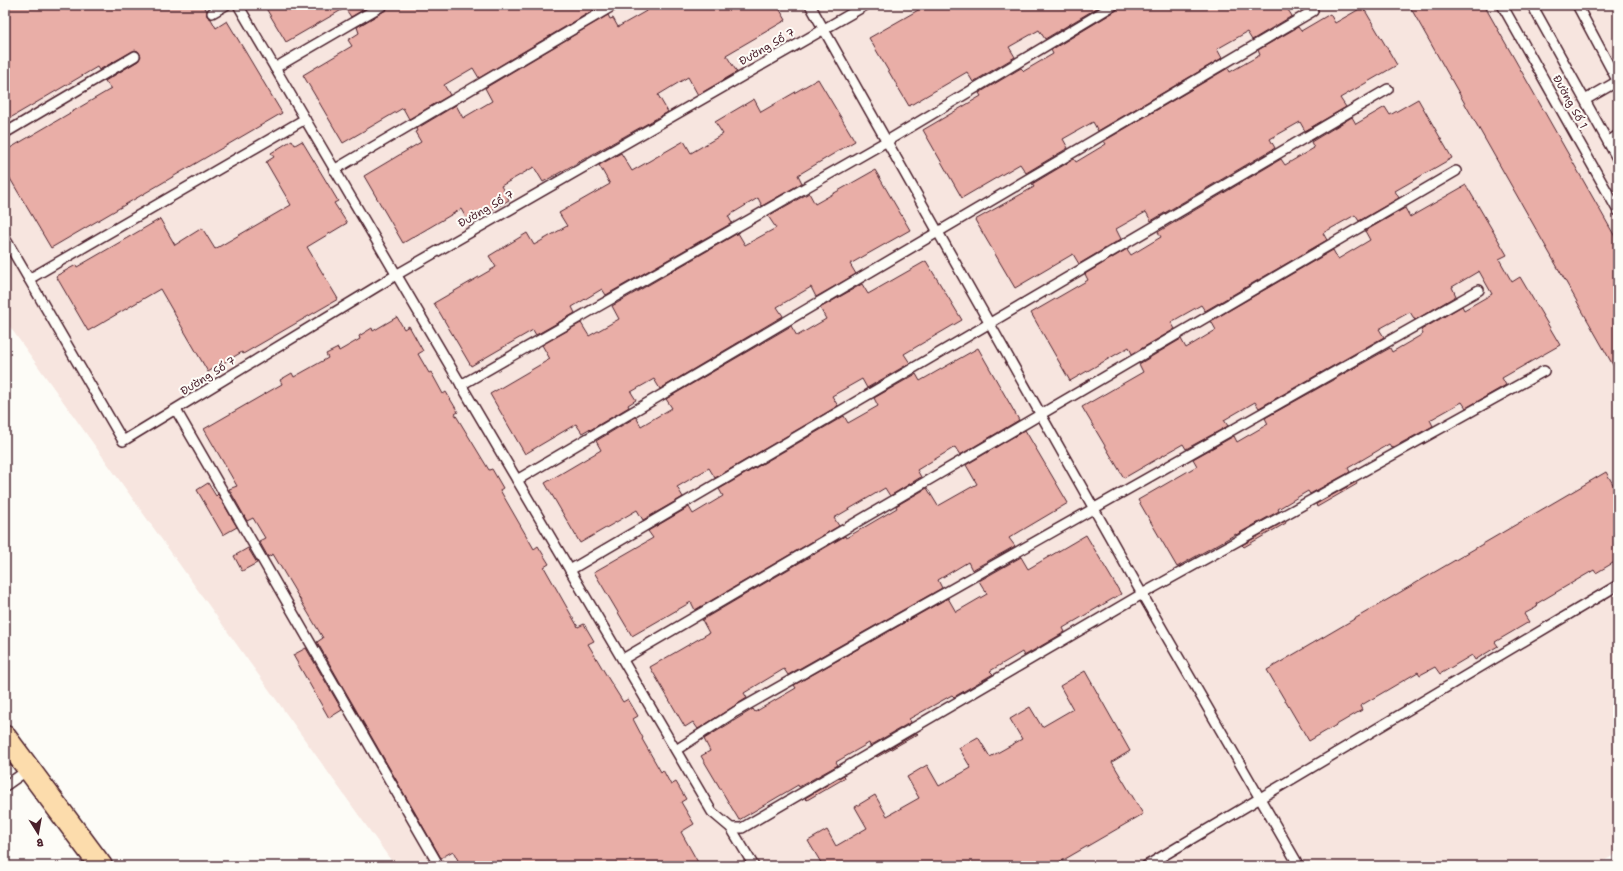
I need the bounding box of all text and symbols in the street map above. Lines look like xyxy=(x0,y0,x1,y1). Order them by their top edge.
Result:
street label: Đường Số 7 xyxy=(736,25,798,69)
street label: Đường Số 1 xyxy=(1549,72,1591,132)
street label: Đường Số 7 xyxy=(455,187,517,231)
street label: Đường Số 7 xyxy=(178,353,239,399)
north arrow xyxy=(18,813,58,853)
text: B xyxy=(35,834,45,850)

